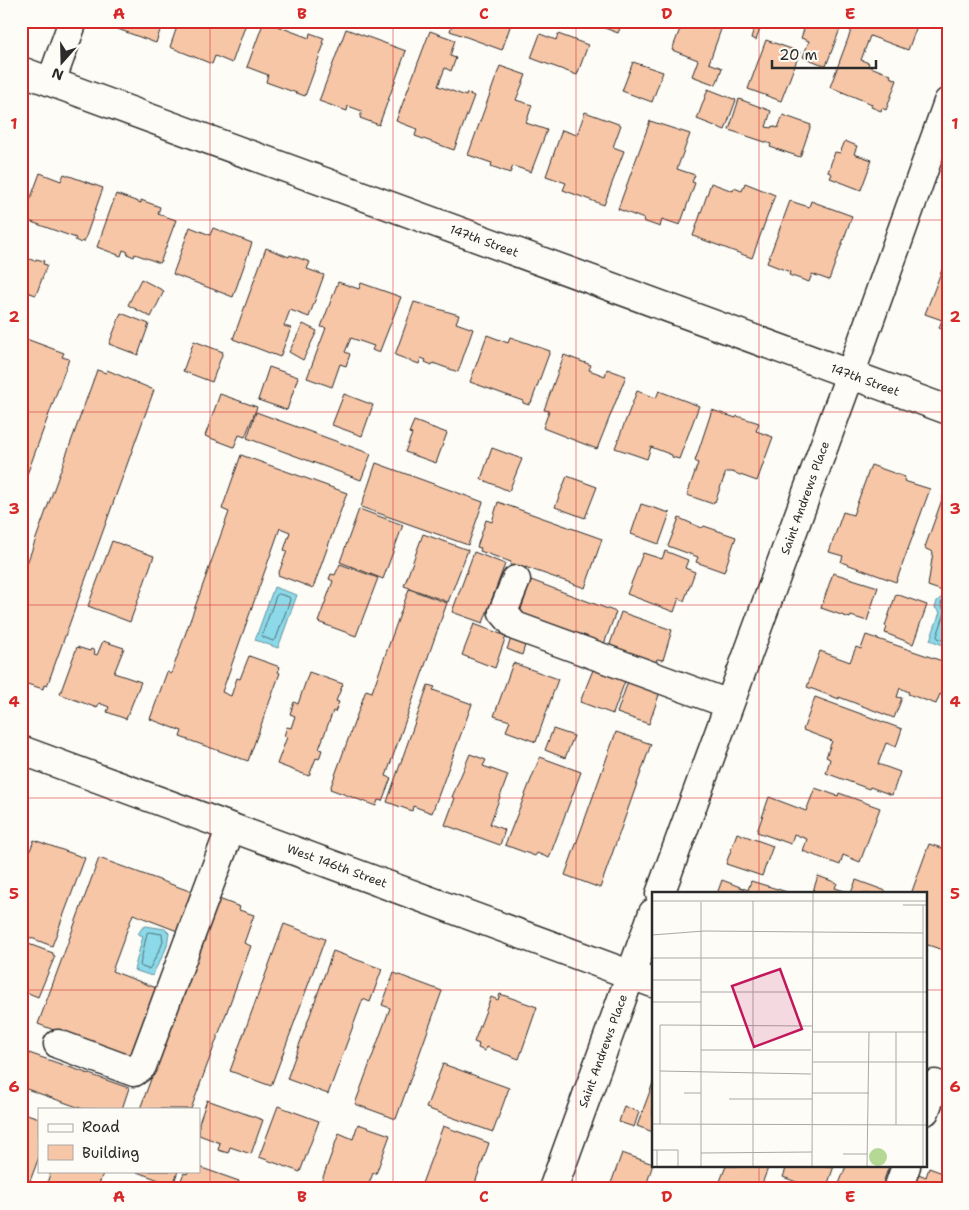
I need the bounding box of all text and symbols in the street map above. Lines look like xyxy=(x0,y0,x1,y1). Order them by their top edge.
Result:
text: A xyxy=(113,3,125,24)
text: B xyxy=(297,3,307,24)
text: C xyxy=(479,3,489,24)
text: D xyxy=(661,3,673,24)
text: E xyxy=(845,3,855,24)
north arrow xyxy=(38,38,88,88)
scale bar xyxy=(772,38,875,70)
text: 20 m xyxy=(779,45,818,65)
text: N xyxy=(49,64,66,85)
text: 1 xyxy=(10,113,18,134)
text: 1 xyxy=(951,113,959,134)
street label: 147th Street xyxy=(447,221,521,261)
text: 2 xyxy=(8,306,20,327)
text: 2 xyxy=(949,306,961,327)
street label: 147th Street xyxy=(828,360,902,400)
street label: Saint Andrews Place xyxy=(777,439,833,557)
text: 3 xyxy=(8,498,20,519)
text: 3 xyxy=(949,498,961,519)
text: 4 xyxy=(8,691,20,712)
text: 4 xyxy=(949,691,961,712)
street label: West 146th Street xyxy=(285,840,389,892)
text: 5 xyxy=(9,883,19,904)
text: 5 xyxy=(950,883,960,904)
inset map xyxy=(652,892,926,1168)
street label: Saint Andrews Place xyxy=(575,992,631,1110)
text: 6 xyxy=(8,1076,20,1097)
text: 6 xyxy=(949,1076,961,1097)
legend xyxy=(38,1108,200,1172)
text: Road xyxy=(82,1117,120,1137)
text: Building xyxy=(82,1143,139,1163)
text: A xyxy=(113,1186,125,1207)
text: B xyxy=(297,1186,307,1207)
text: C xyxy=(479,1186,489,1207)
text: D xyxy=(661,1186,673,1207)
text: E xyxy=(845,1186,855,1207)

